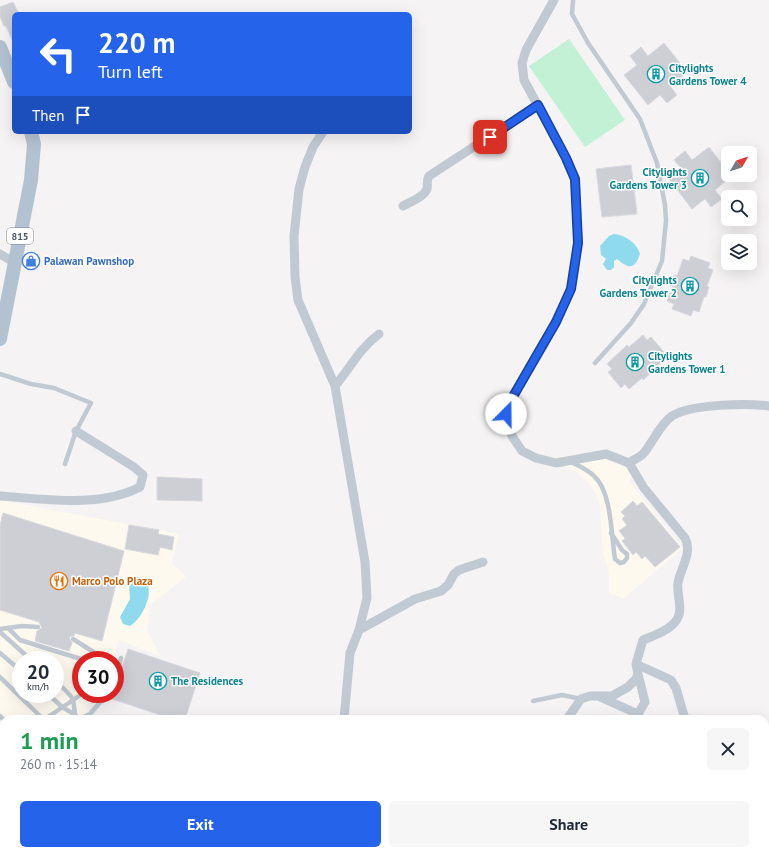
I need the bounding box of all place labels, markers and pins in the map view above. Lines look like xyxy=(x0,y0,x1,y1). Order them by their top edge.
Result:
place label: Citylights Gardens Tower 4 xyxy=(669,61,747,88)
building icon: Citylights Gardens Tower 4 xyxy=(646,64,666,84)
pin xyxy=(473,120,507,154)
place label: Citylights Gardens Tower 3 xyxy=(609,165,687,192)
building icon: Citylights Gardens Tower 3 xyxy=(690,168,710,188)
shop icon: Palawan Pawnshop xyxy=(21,251,41,271)
place label: Palawan Pawnshop xyxy=(44,254,134,268)
place label: Citylights Gardens Tower 2 xyxy=(599,273,677,300)
building icon: Citylights Gardens Tower 2 xyxy=(680,276,700,296)
place label: Citylights Gardens Tower 1 xyxy=(648,349,726,376)
building icon: Citylights Gardens Tower 1 xyxy=(625,352,645,372)
restaurant icon: Marco Polo Plaza xyxy=(49,571,69,591)
place label: Marco Polo Plaza xyxy=(72,574,153,588)
building icon: The Residences xyxy=(148,671,168,691)
place label: The Residences xyxy=(171,674,244,688)

